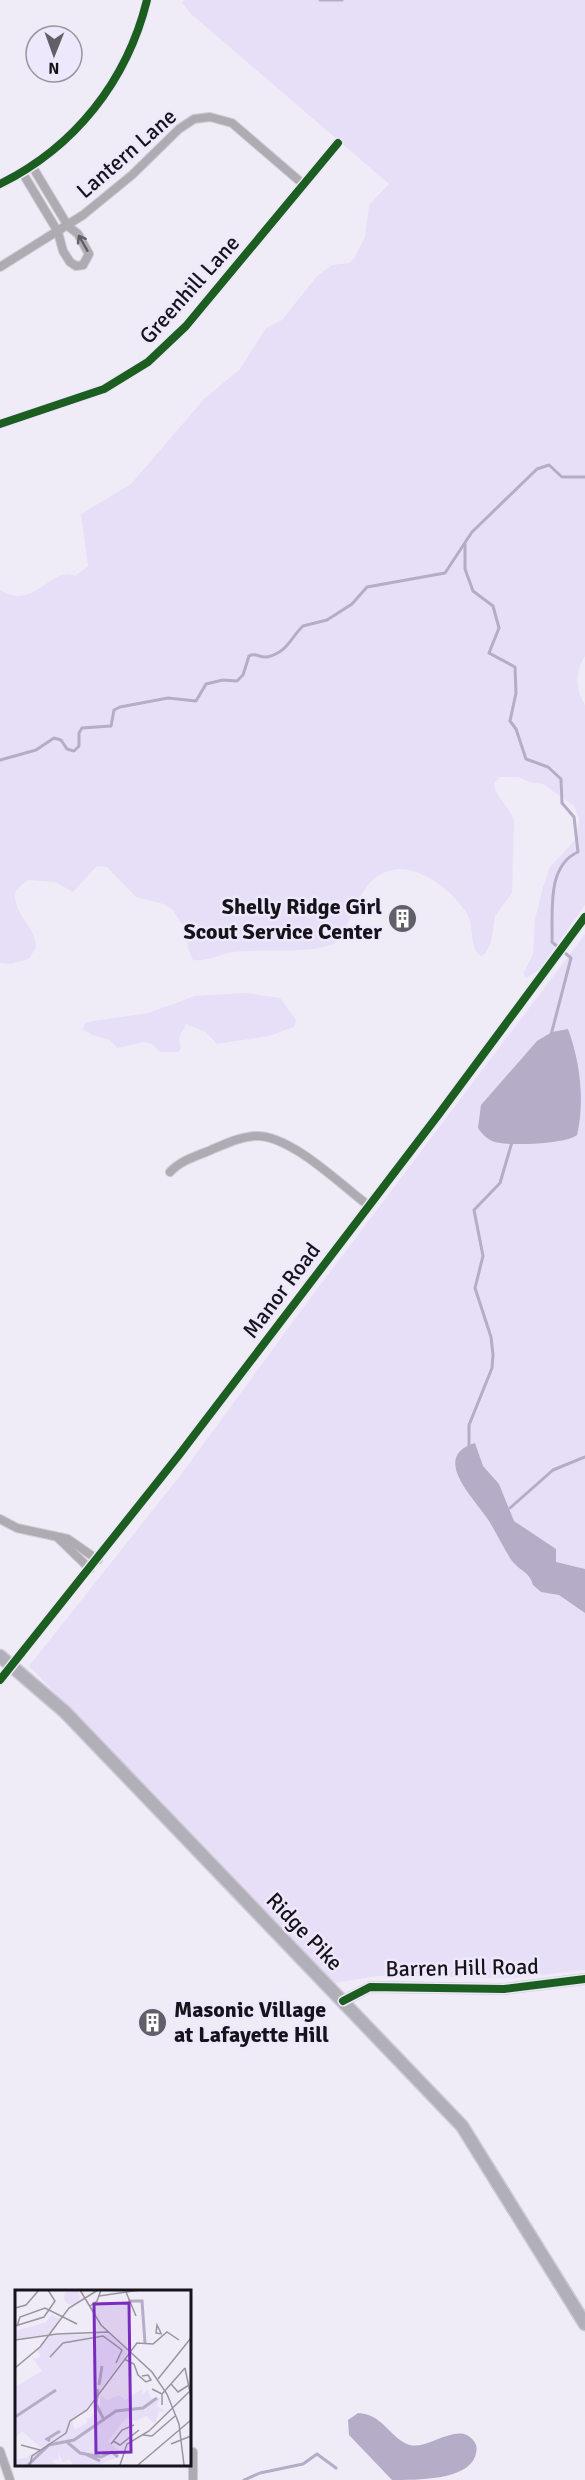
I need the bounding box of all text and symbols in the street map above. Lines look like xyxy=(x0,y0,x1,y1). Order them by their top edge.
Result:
north arrow xyxy=(24,24,84,84)
text: N xyxy=(48,58,59,78)
street label: Lantern Lane xyxy=(71,103,182,204)
street label: Greenhill Lane xyxy=(134,229,245,349)
one-way arrow xyxy=(77,235,89,252)
place label: Shelly Ridge Girl Scout Service Center xyxy=(183,893,382,945)
building icon: Shelly Ridge Girl Scout Service Center xyxy=(387,903,419,935)
street label: Manor Road xyxy=(237,1237,326,1343)
street label: Ridge Pike xyxy=(261,1887,349,1976)
street label: Barren Hill Road xyxy=(385,1953,539,1982)
place label: Masonic Village at Lafayette Hill xyxy=(174,1996,329,2048)
building icon: Masonic Village at Lafayette Hill xyxy=(137,2006,169,2038)
inset map xyxy=(15,2290,190,2465)

